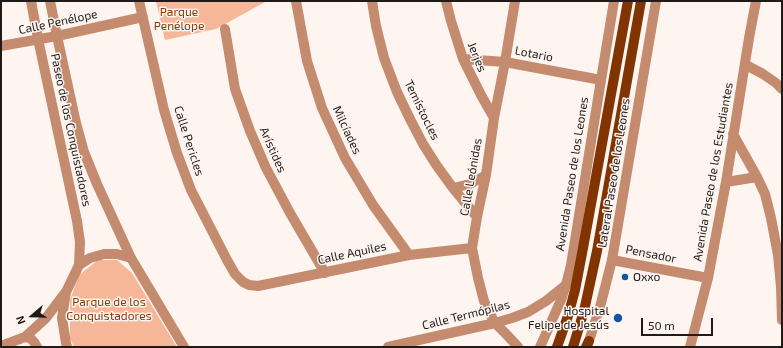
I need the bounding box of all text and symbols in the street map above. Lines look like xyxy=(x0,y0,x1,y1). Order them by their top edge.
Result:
park label: Parque Penélope xyxy=(154,5,204,33)
street label: Calle Penélope xyxy=(17,7,99,37)
street label: Jerjes xyxy=(465,40,489,74)
street label: Lotario xyxy=(514,43,554,65)
street label: Paseo de los Conquistadores xyxy=(48,52,94,208)
street label: Temístocles xyxy=(401,78,443,142)
street label: Avenida Paseo de los Estudiantes xyxy=(690,81,736,263)
street label: Avenida Paseo de los Leones xyxy=(553,96,591,252)
street label: Lateral Paseo de los Leones xyxy=(595,97,633,249)
street label: Milcíades xyxy=(330,103,364,157)
street label: Calle Pericles xyxy=(171,104,207,178)
street label: Arístides xyxy=(257,125,289,175)
street label: Calle Leónidas xyxy=(457,137,485,217)
street label: Calle Aquiles xyxy=(316,239,388,267)
street label: Pensador xyxy=(624,242,678,266)
place label: Oxxo xyxy=(633,270,660,284)
marker: Oxxo xyxy=(620,272,630,282)
park label: Parque de los Conquistadores xyxy=(66,295,152,323)
north arrow xyxy=(12,296,52,336)
street label: Calle Termópilas xyxy=(421,297,511,333)
place label: Hospital Felipe de Jesús xyxy=(528,304,609,332)
scale bar xyxy=(643,310,715,336)
marker: Hospital Felipe de Jesús xyxy=(612,312,624,324)
text: N xyxy=(13,314,28,326)
text: 50 m xyxy=(648,318,675,332)

